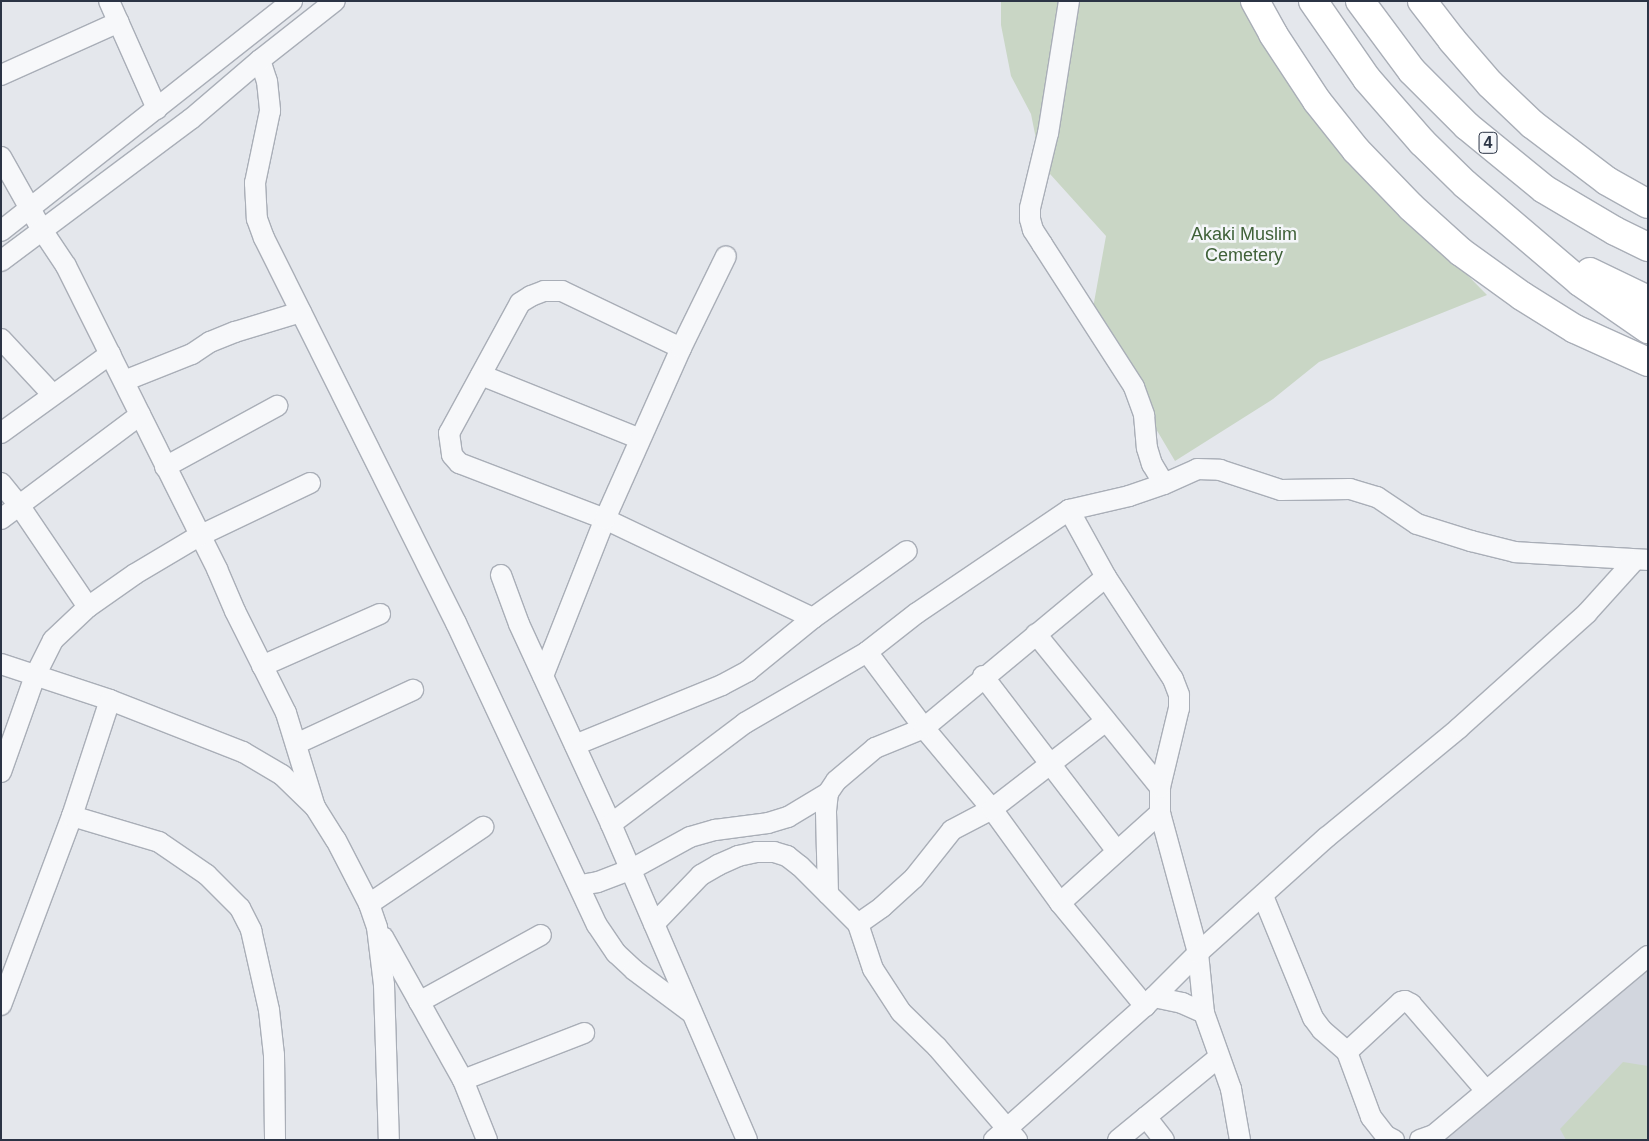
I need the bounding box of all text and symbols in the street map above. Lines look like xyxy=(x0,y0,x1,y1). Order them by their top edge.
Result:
road number: 4 xyxy=(1478,130,1498,156)
park label: Akaki Muslim Cemetery xyxy=(1191,224,1297,266)

